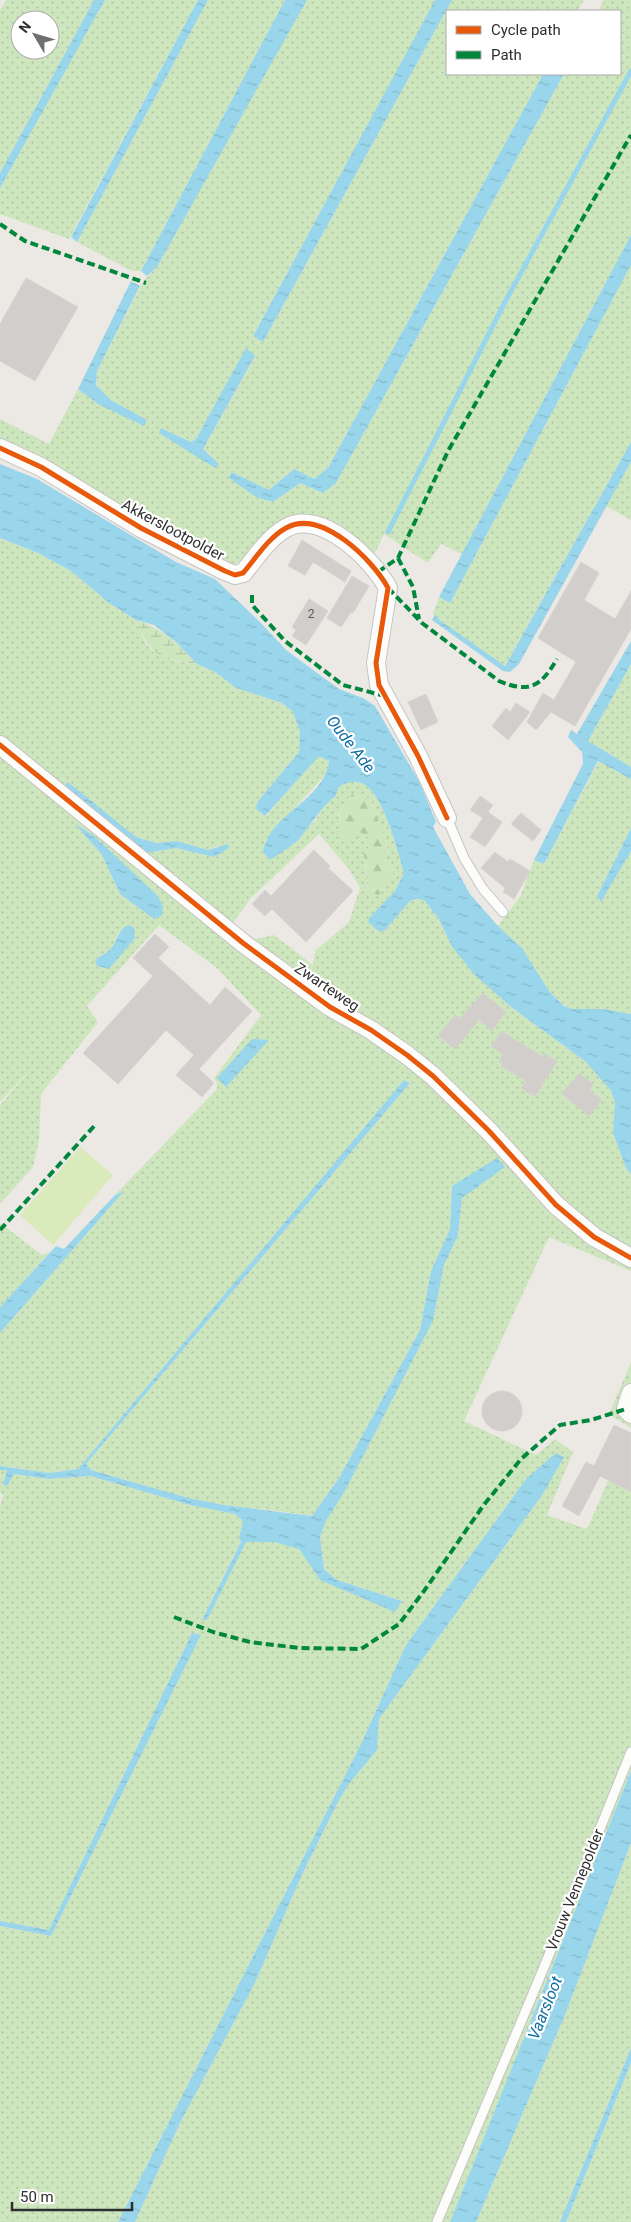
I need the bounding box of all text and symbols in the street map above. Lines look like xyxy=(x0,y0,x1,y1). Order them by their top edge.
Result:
north arrow xyxy=(10,10,60,60)
legend xyxy=(446,10,621,75)
text: N xyxy=(15,18,34,36)
text: Cycle path xyxy=(491,21,561,39)
text: Path xyxy=(491,46,522,64)
street label: Akkerslootpolder xyxy=(119,495,227,565)
house number: 2 xyxy=(308,607,315,621)
water label: Oude Ade xyxy=(323,712,379,776)
street label: Zwarteweg xyxy=(291,959,363,1015)
street label: Vrouw Vennepolder xyxy=(542,1826,608,1954)
water label: Vaarsloot xyxy=(524,1973,567,2042)
scale bar xyxy=(12,2180,132,2212)
text: 50 m xyxy=(20,2188,54,2206)

